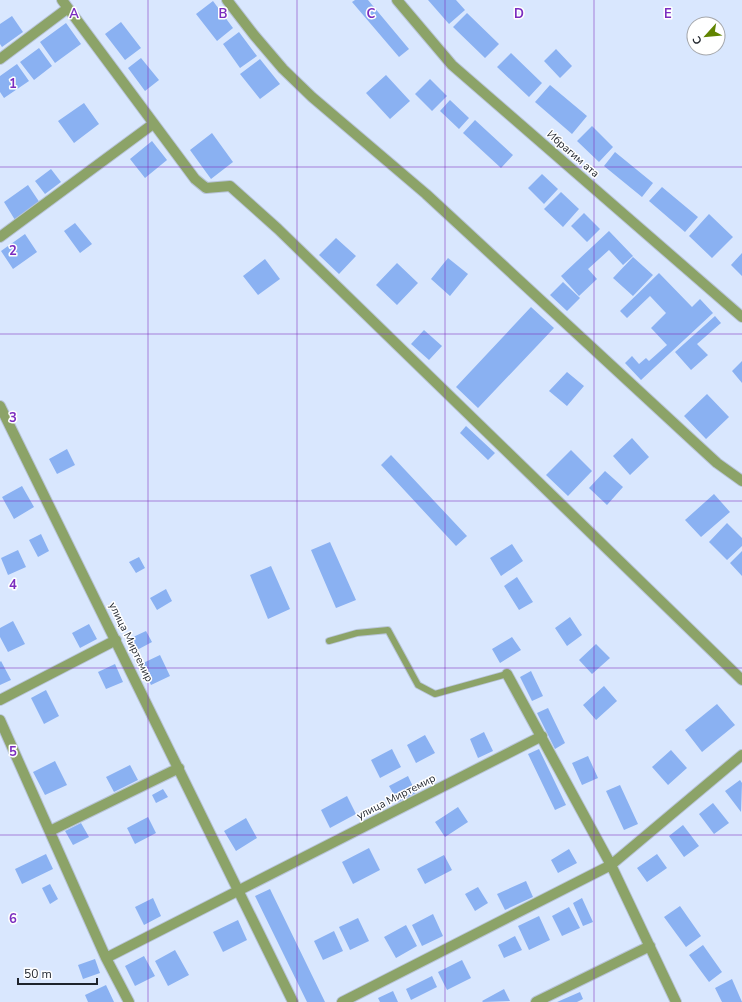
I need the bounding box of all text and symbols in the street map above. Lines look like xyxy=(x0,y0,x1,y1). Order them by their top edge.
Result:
text: A xyxy=(69,5,79,23)
text: B xyxy=(219,5,228,23)
text: C xyxy=(367,5,376,23)
text: D xyxy=(514,5,524,23)
text: E xyxy=(664,5,672,23)
north arrow xyxy=(686,16,726,56)
text: С xyxy=(689,33,706,47)
text: 1 xyxy=(9,75,17,93)
street label: Ибрагим ата xyxy=(544,127,602,181)
text: 2 xyxy=(9,242,17,260)
text: 3 xyxy=(9,409,17,427)
text: 4 xyxy=(9,576,17,594)
street label: улица Миртемир xyxy=(105,600,157,684)
text: 5 xyxy=(9,743,17,761)
street label: улица Миртемир xyxy=(354,771,438,823)
text: 6 xyxy=(9,910,17,928)
scale bar xyxy=(18,960,97,986)
text: 50 m xyxy=(24,966,52,982)

